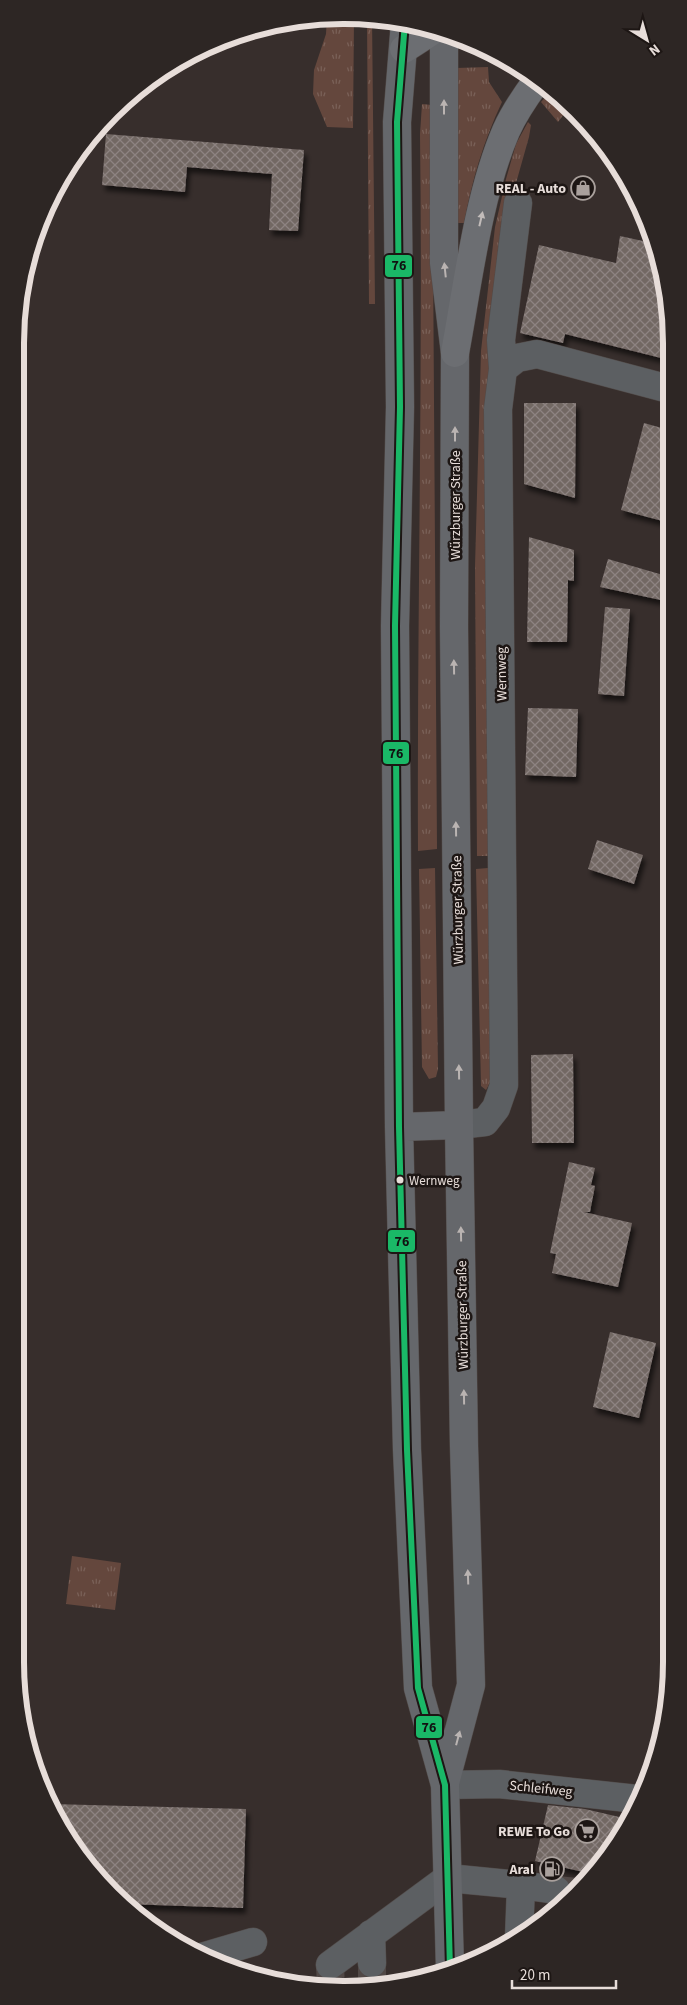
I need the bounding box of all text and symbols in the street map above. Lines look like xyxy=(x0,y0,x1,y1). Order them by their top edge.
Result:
north arrow xyxy=(622,15,672,65)
text: N xyxy=(644,39,664,60)
one-way arrow xyxy=(440,99,448,115)
shop icon: REAL - Auto xyxy=(570,175,596,201)
place label: REAL - Auto xyxy=(495,179,566,199)
one-way arrow xyxy=(477,212,485,227)
line badge: 76 xyxy=(384,254,413,278)
text: 76 xyxy=(392,256,406,276)
one-way arrow xyxy=(441,262,449,278)
one-way arrow xyxy=(451,426,459,442)
street label: Würzburger Straße xyxy=(446,450,466,560)
street label: Wernweg xyxy=(492,647,512,701)
one-way arrow xyxy=(450,659,458,675)
line badge: 76 xyxy=(382,741,410,765)
text: 76 xyxy=(389,744,403,764)
one-way arrow xyxy=(452,821,460,837)
street label: Würzburger Straße xyxy=(447,855,469,965)
one-way arrow xyxy=(455,1064,463,1080)
place label: Wernweg xyxy=(409,1172,460,1190)
marker: Wernweg xyxy=(395,1175,405,1185)
one-way arrow xyxy=(457,1226,465,1242)
line badge: 76 xyxy=(387,1229,416,1253)
text: 76 xyxy=(395,1232,409,1252)
street label: Würzburger Straße xyxy=(452,1260,474,1370)
one-way arrow xyxy=(459,1389,467,1405)
one-way arrow xyxy=(464,1569,472,1585)
line badge: 76 xyxy=(415,1715,443,1739)
text: 76 xyxy=(422,1718,436,1738)
one-way arrow xyxy=(454,1730,462,1745)
street label: Schleifweg xyxy=(508,1776,573,1802)
supermarket icon: REWE To Go xyxy=(574,1818,600,1844)
place label: REWE To Go xyxy=(498,1822,570,1842)
fuel station icon: Aral xyxy=(539,1856,565,1882)
place label: Aral xyxy=(508,1860,534,1880)
scale bar xyxy=(512,1958,616,1990)
text: 20 m xyxy=(520,1965,550,1986)

